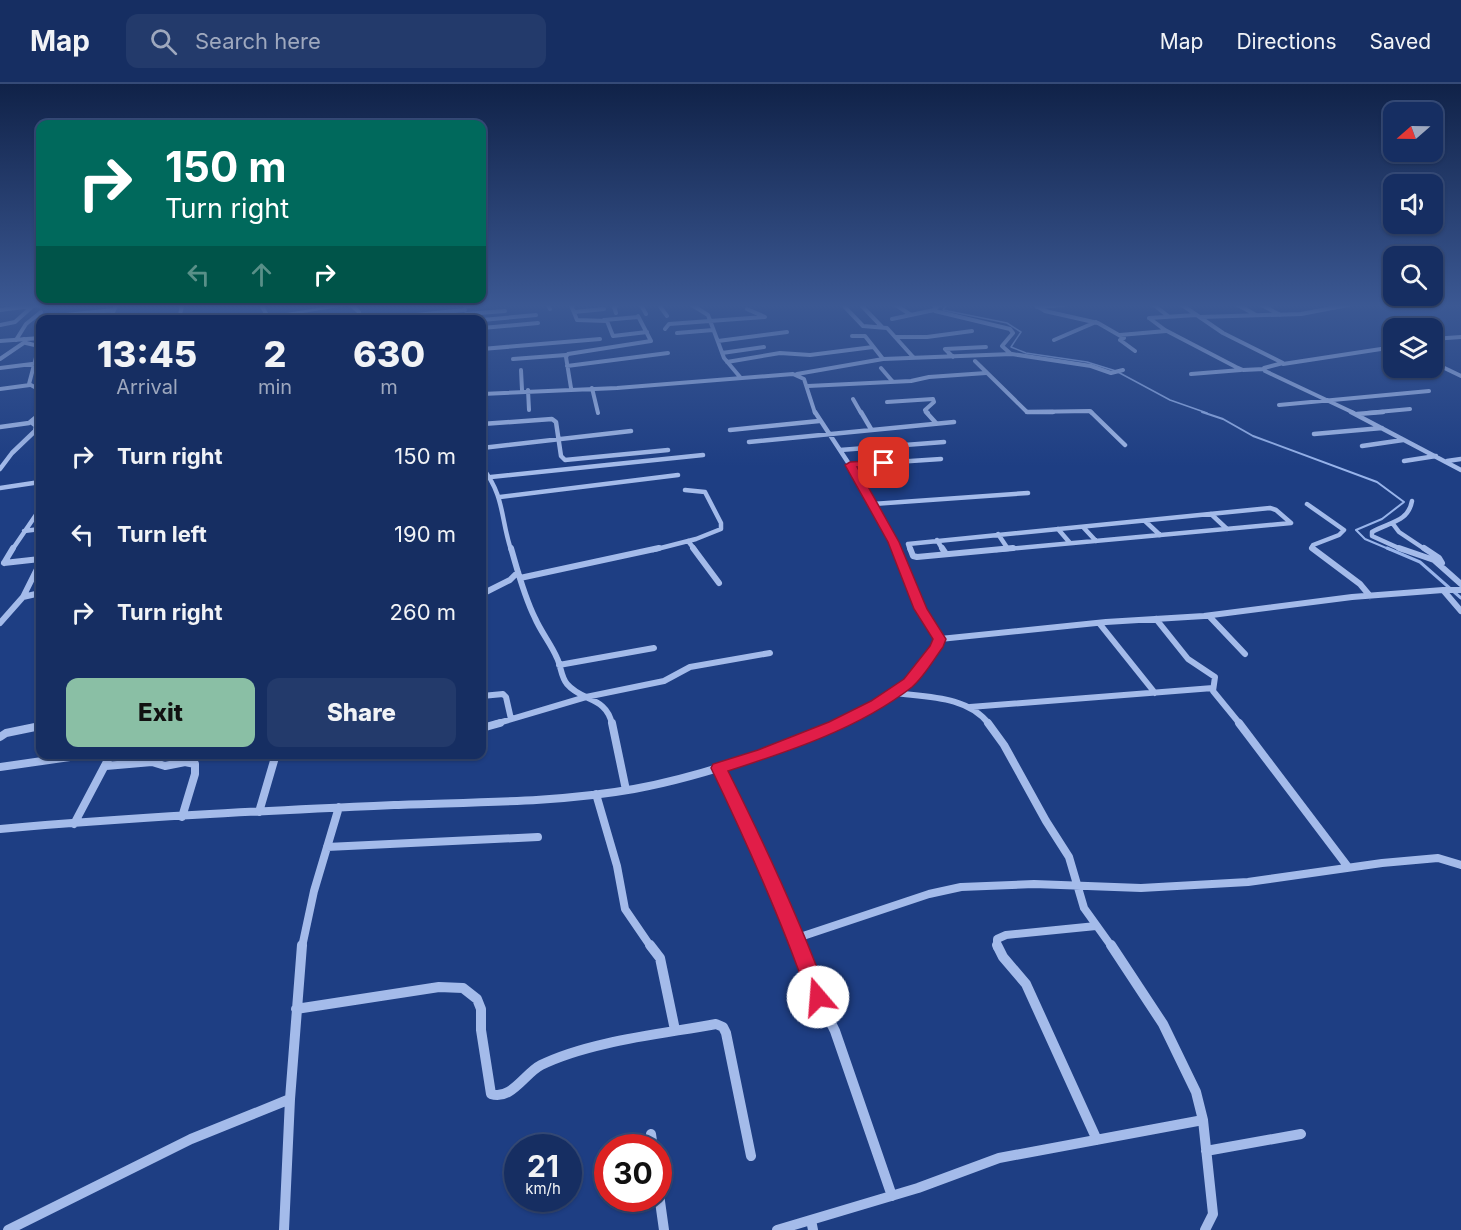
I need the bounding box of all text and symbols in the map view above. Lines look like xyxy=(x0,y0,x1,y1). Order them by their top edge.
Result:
search box xyxy=(126,14,546,68)
text: Map xyxy=(30,24,90,58)
icon: search xyxy=(147,25,180,58)
text: Search here xyxy=(195,28,321,54)
text: Map xyxy=(1160,29,1203,54)
text: Directions xyxy=(1236,29,1337,54)
text: Saved xyxy=(1370,29,1431,54)
north arrow xyxy=(1383,102,1443,162)
map controls xyxy=(1383,102,1443,378)
text: 150 m xyxy=(165,141,287,192)
icon: right xyxy=(66,144,144,222)
button: sound xyxy=(1383,174,1443,234)
text: Turn right xyxy=(165,192,289,225)
button: search xyxy=(1383,246,1443,306)
icon: left xyxy=(182,258,215,291)
icon: ahead xyxy=(245,258,278,291)
icon: right xyxy=(308,258,341,291)
button: layers xyxy=(1383,318,1443,378)
text: 13:45 xyxy=(97,332,197,376)
text: 2 xyxy=(264,332,287,376)
text: 630 xyxy=(353,332,425,376)
text: Arrival xyxy=(116,375,178,399)
text: min xyxy=(258,375,292,399)
text: m xyxy=(380,375,398,399)
pin xyxy=(858,437,909,488)
icon: right xyxy=(66,440,99,473)
text: Turn right xyxy=(117,443,223,469)
text: 150 m xyxy=(394,443,456,469)
icon: arrive xyxy=(867,446,900,479)
icon: left xyxy=(66,518,99,551)
text: Turn left xyxy=(117,521,207,547)
text: 190 m xyxy=(394,521,456,547)
icon: right xyxy=(66,596,99,629)
text: Turn right xyxy=(117,599,223,625)
text: 260 m xyxy=(390,599,456,625)
button: Exit xyxy=(66,678,255,747)
button: Share xyxy=(267,678,456,747)
position arrow xyxy=(786,965,850,1029)
speed limit sign: 30 xyxy=(594,1134,672,1212)
text: 21 xyxy=(527,1148,559,1184)
text: km/h xyxy=(525,1179,561,1198)

